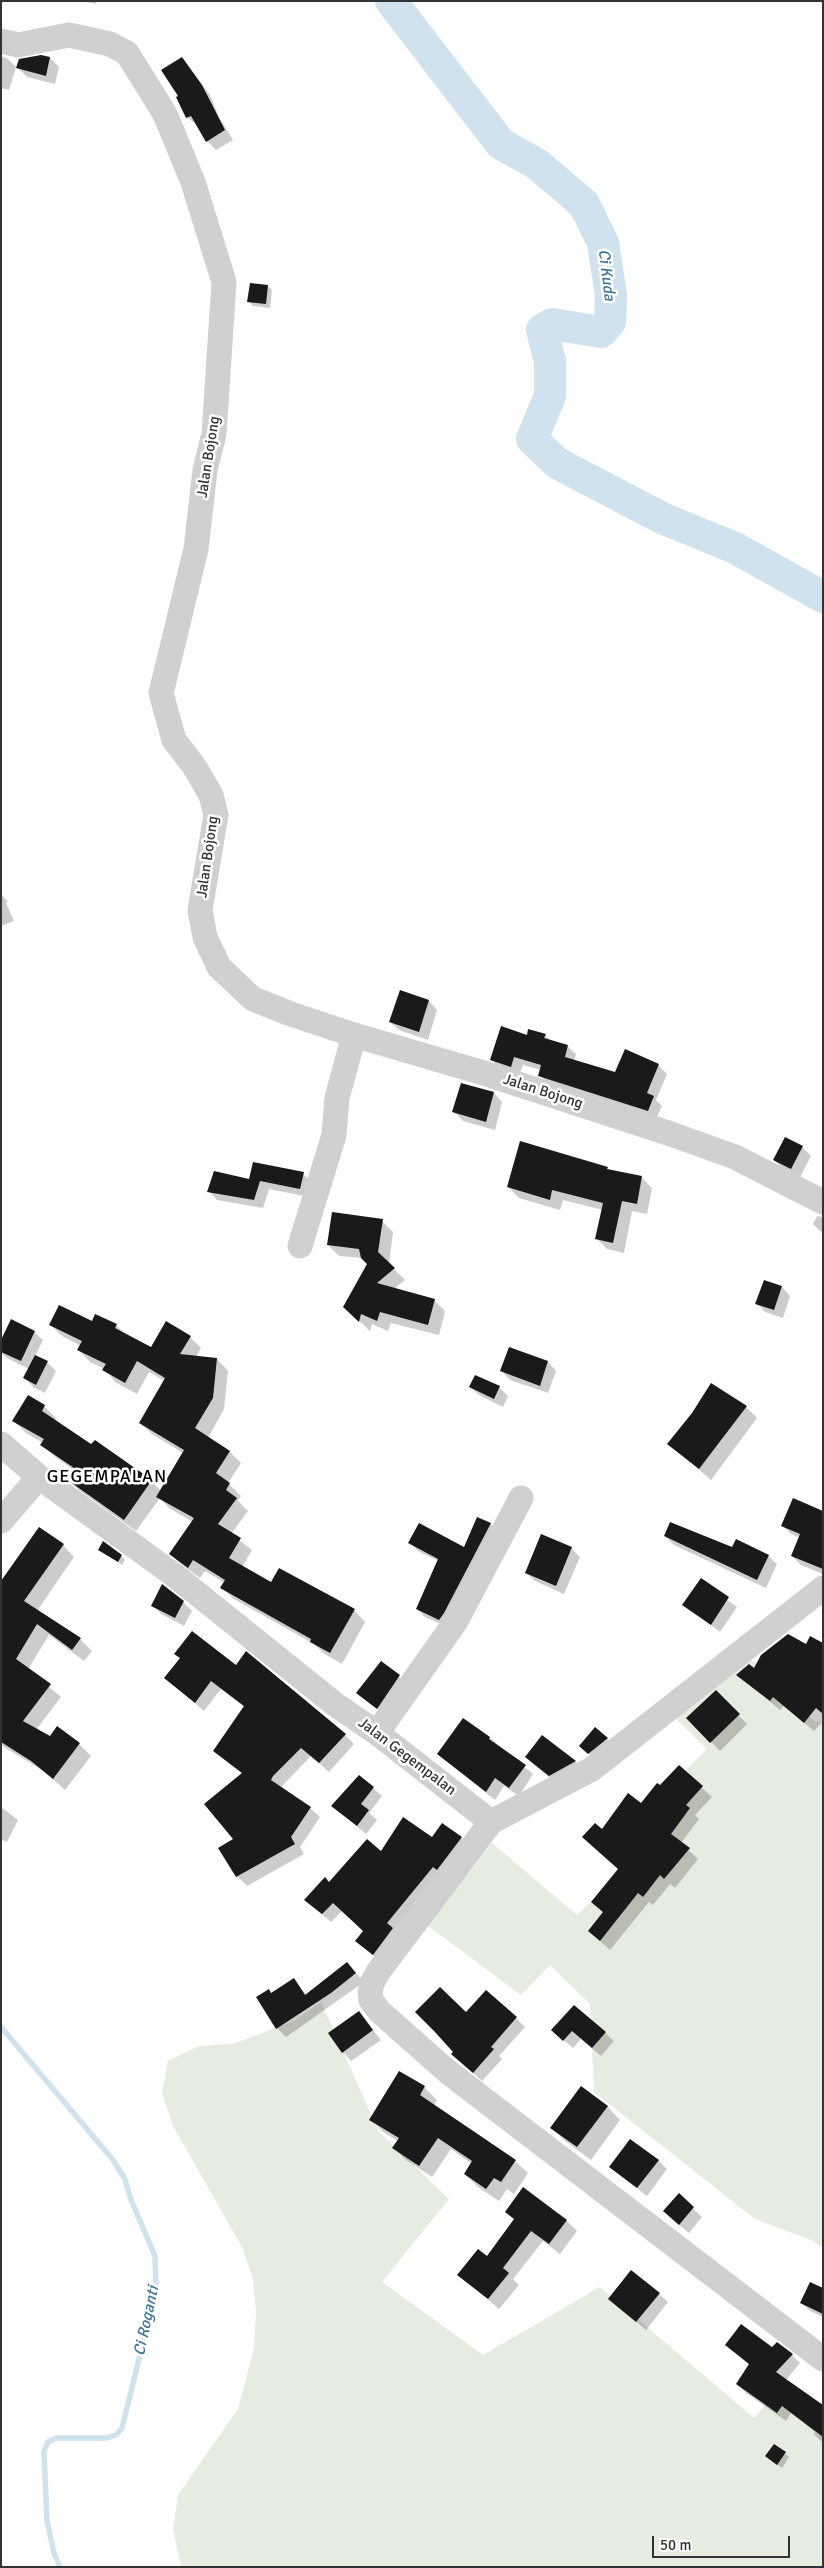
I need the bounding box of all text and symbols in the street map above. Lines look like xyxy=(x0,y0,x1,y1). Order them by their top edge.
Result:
water label: Ci Kuda xyxy=(593,248,619,302)
street label: Jalan Bojong xyxy=(194,415,224,499)
street label: Jalan Bojong xyxy=(193,815,223,899)
street label: Jalan Bojong xyxy=(501,1071,585,1113)
district label: GEGEMPALAN xyxy=(45,1466,169,1488)
street label: Jalan Gegempalan xyxy=(355,1714,459,1800)
water label: Ci Roganti xyxy=(130,2284,164,2358)
scale bar xyxy=(654,2526,792,2558)
text: 50 m xyxy=(660,2536,691,2554)

